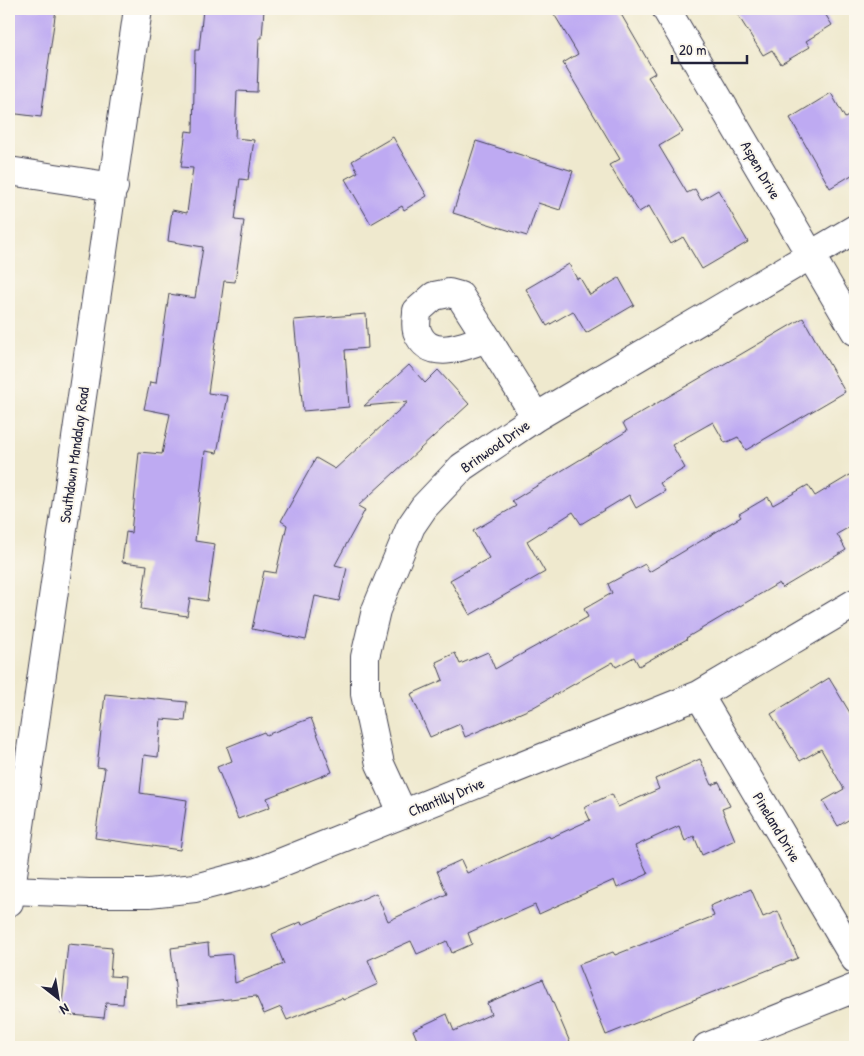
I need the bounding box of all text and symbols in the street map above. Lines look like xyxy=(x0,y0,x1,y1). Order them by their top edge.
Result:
scale bar xyxy=(672,32,746,64)
text: 20 m xyxy=(679,39,706,60)
street label: Aspen Drive xyxy=(736,137,786,203)
street label: Southdown Mandalay Road xyxy=(54,386,94,524)
street label: Brinwood Drive xyxy=(456,414,534,478)
street label: Chantilly Drive xyxy=(405,772,487,822)
street label: Pineland Drive xyxy=(748,788,806,866)
north arrow xyxy=(32,974,82,1024)
text: N xyxy=(56,1000,73,1020)

